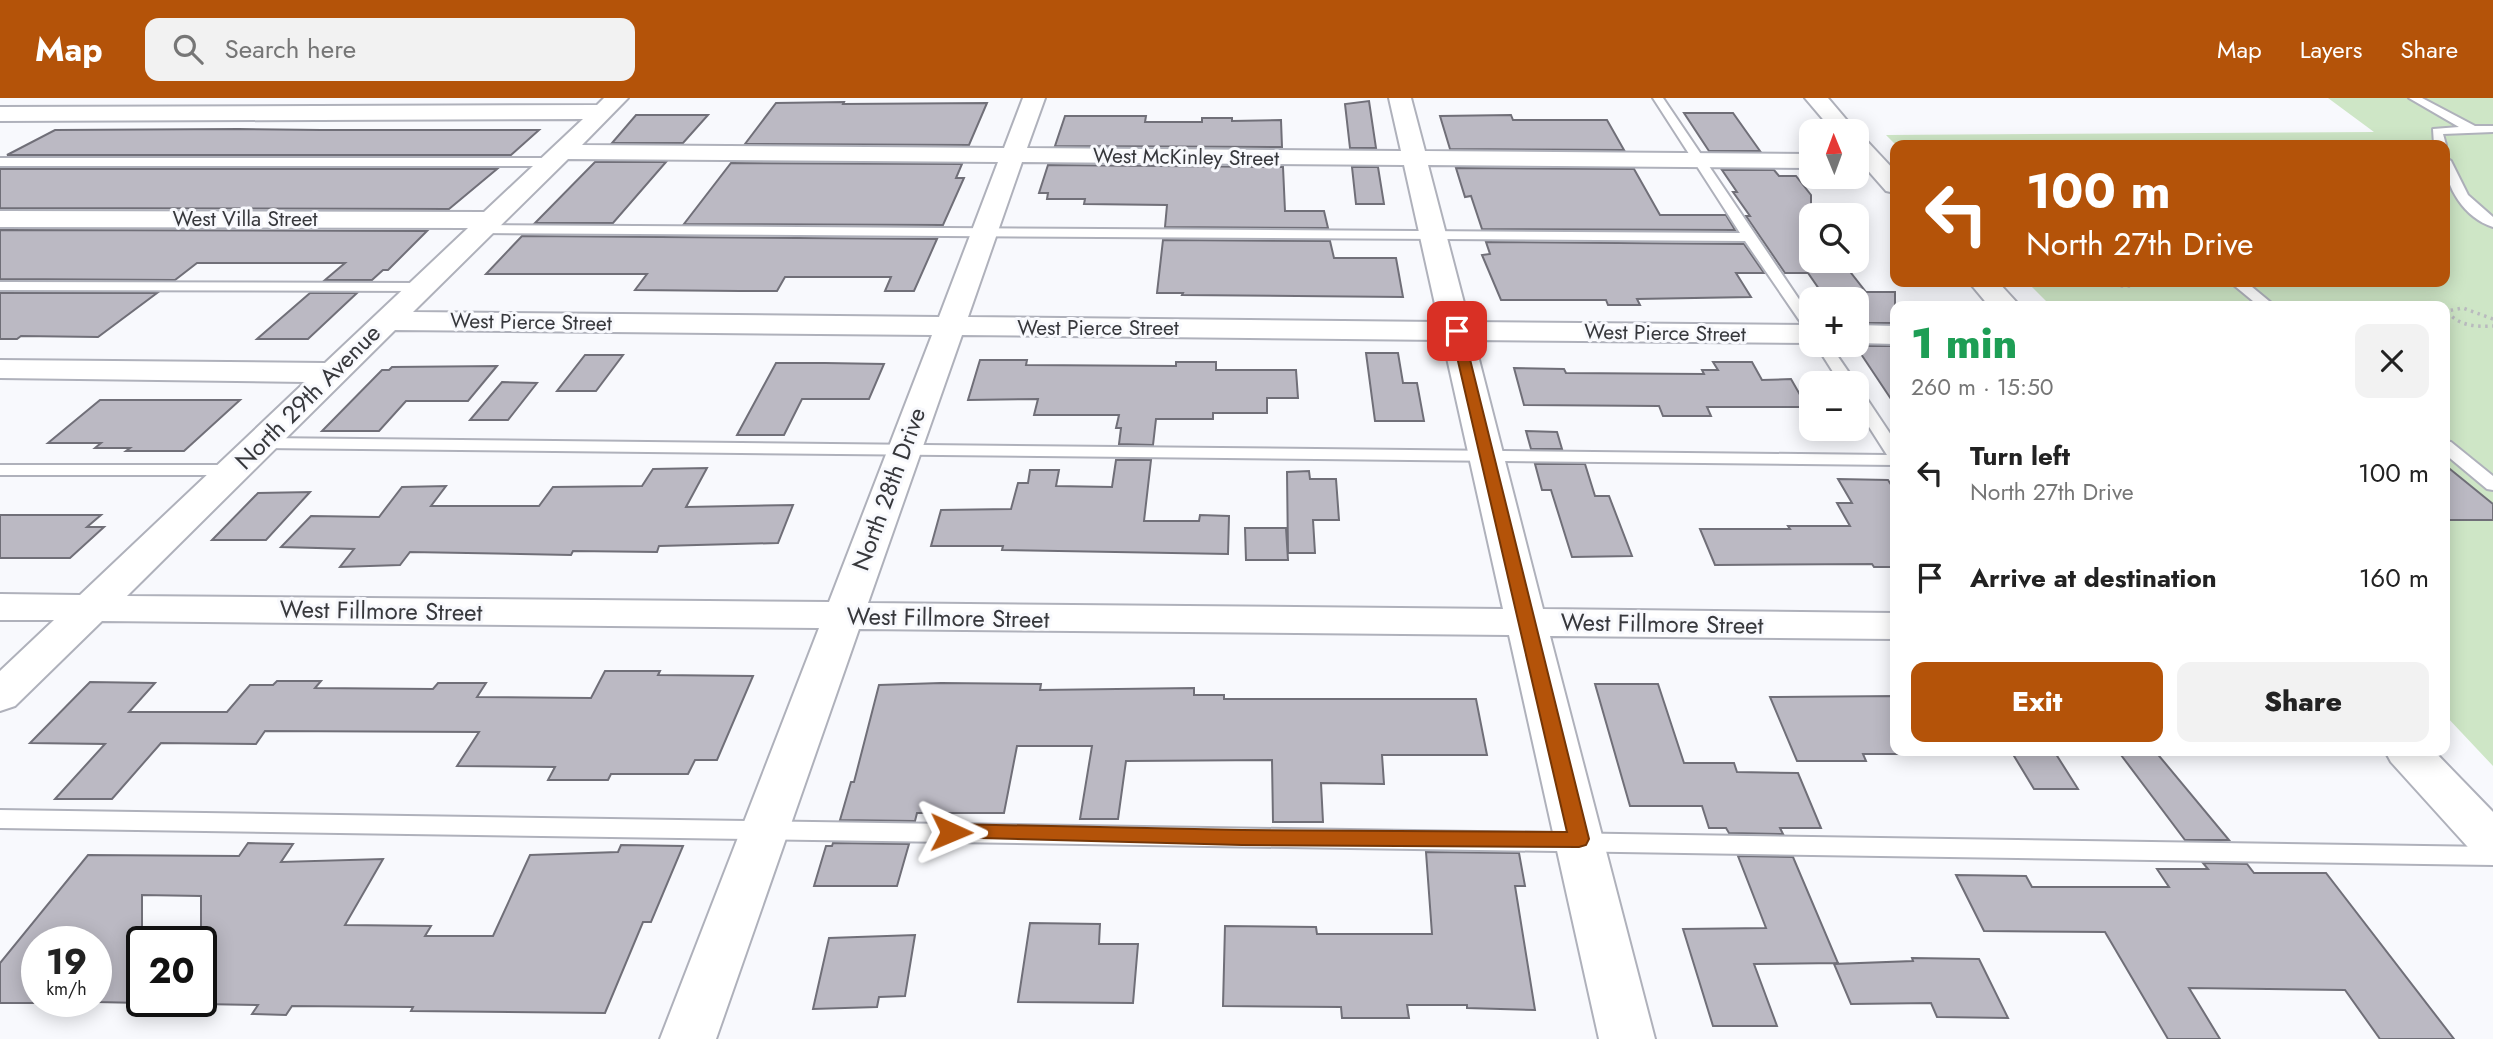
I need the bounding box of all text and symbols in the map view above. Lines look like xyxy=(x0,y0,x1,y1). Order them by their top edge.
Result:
search box xyxy=(145,18,635,81)
text: Map xyxy=(35,26,103,73)
icon: search xyxy=(169,30,207,68)
text: Search here xyxy=(225,30,356,68)
text: Map xyxy=(2217,32,2262,67)
text: Layers xyxy=(2300,32,2362,67)
text: Share xyxy=(2400,32,2458,67)
north arrow xyxy=(1799,119,1869,189)
map controls xyxy=(1799,119,1869,441)
street label: West McKinley Street xyxy=(1093,140,1279,174)
text: 100 m xyxy=(2026,156,2171,226)
icon: left xyxy=(1911,168,2002,259)
button: search xyxy=(1799,203,1869,273)
street label: West Villa Street xyxy=(172,204,318,234)
text: North 27th Drive xyxy=(2026,221,2254,267)
button: + xyxy=(1799,287,1869,357)
pin xyxy=(1427,301,1487,361)
street label: West Pierce Street xyxy=(450,306,612,338)
icon: arrive xyxy=(1438,312,1476,350)
street label: West Pierce Street xyxy=(1017,313,1179,343)
text: 1 min xyxy=(1911,313,2017,374)
street label: North 29th Avenue xyxy=(227,316,388,477)
street label: West Pierce Street xyxy=(1584,317,1746,349)
button: close xyxy=(2355,324,2429,398)
text: 260 m · 15:50 xyxy=(1911,370,2054,404)
button: − xyxy=(1799,371,1869,441)
street label: North 28th Drive xyxy=(843,402,934,575)
text: Turn left xyxy=(1970,437,2070,475)
icon: left xyxy=(1911,454,1949,492)
text: 100 m xyxy=(2358,454,2429,492)
text: North 27th Drive xyxy=(1970,475,2134,509)
icon: arrive xyxy=(1911,559,1949,597)
text: Arrive at destination xyxy=(1970,559,2217,597)
text: 160 m xyxy=(2359,559,2429,597)
street label: West Fillmore Street xyxy=(279,591,483,630)
street label: West Fillmore Street xyxy=(846,598,1050,637)
street label: West Fillmore Street xyxy=(1560,604,1764,643)
button: Exit xyxy=(1911,662,2163,742)
button: Share xyxy=(2177,662,2429,742)
position arrow xyxy=(914,795,988,869)
speed limit sign: 20 xyxy=(126,926,217,1017)
text: 19 xyxy=(46,937,87,987)
text: km/h xyxy=(46,976,87,1002)

